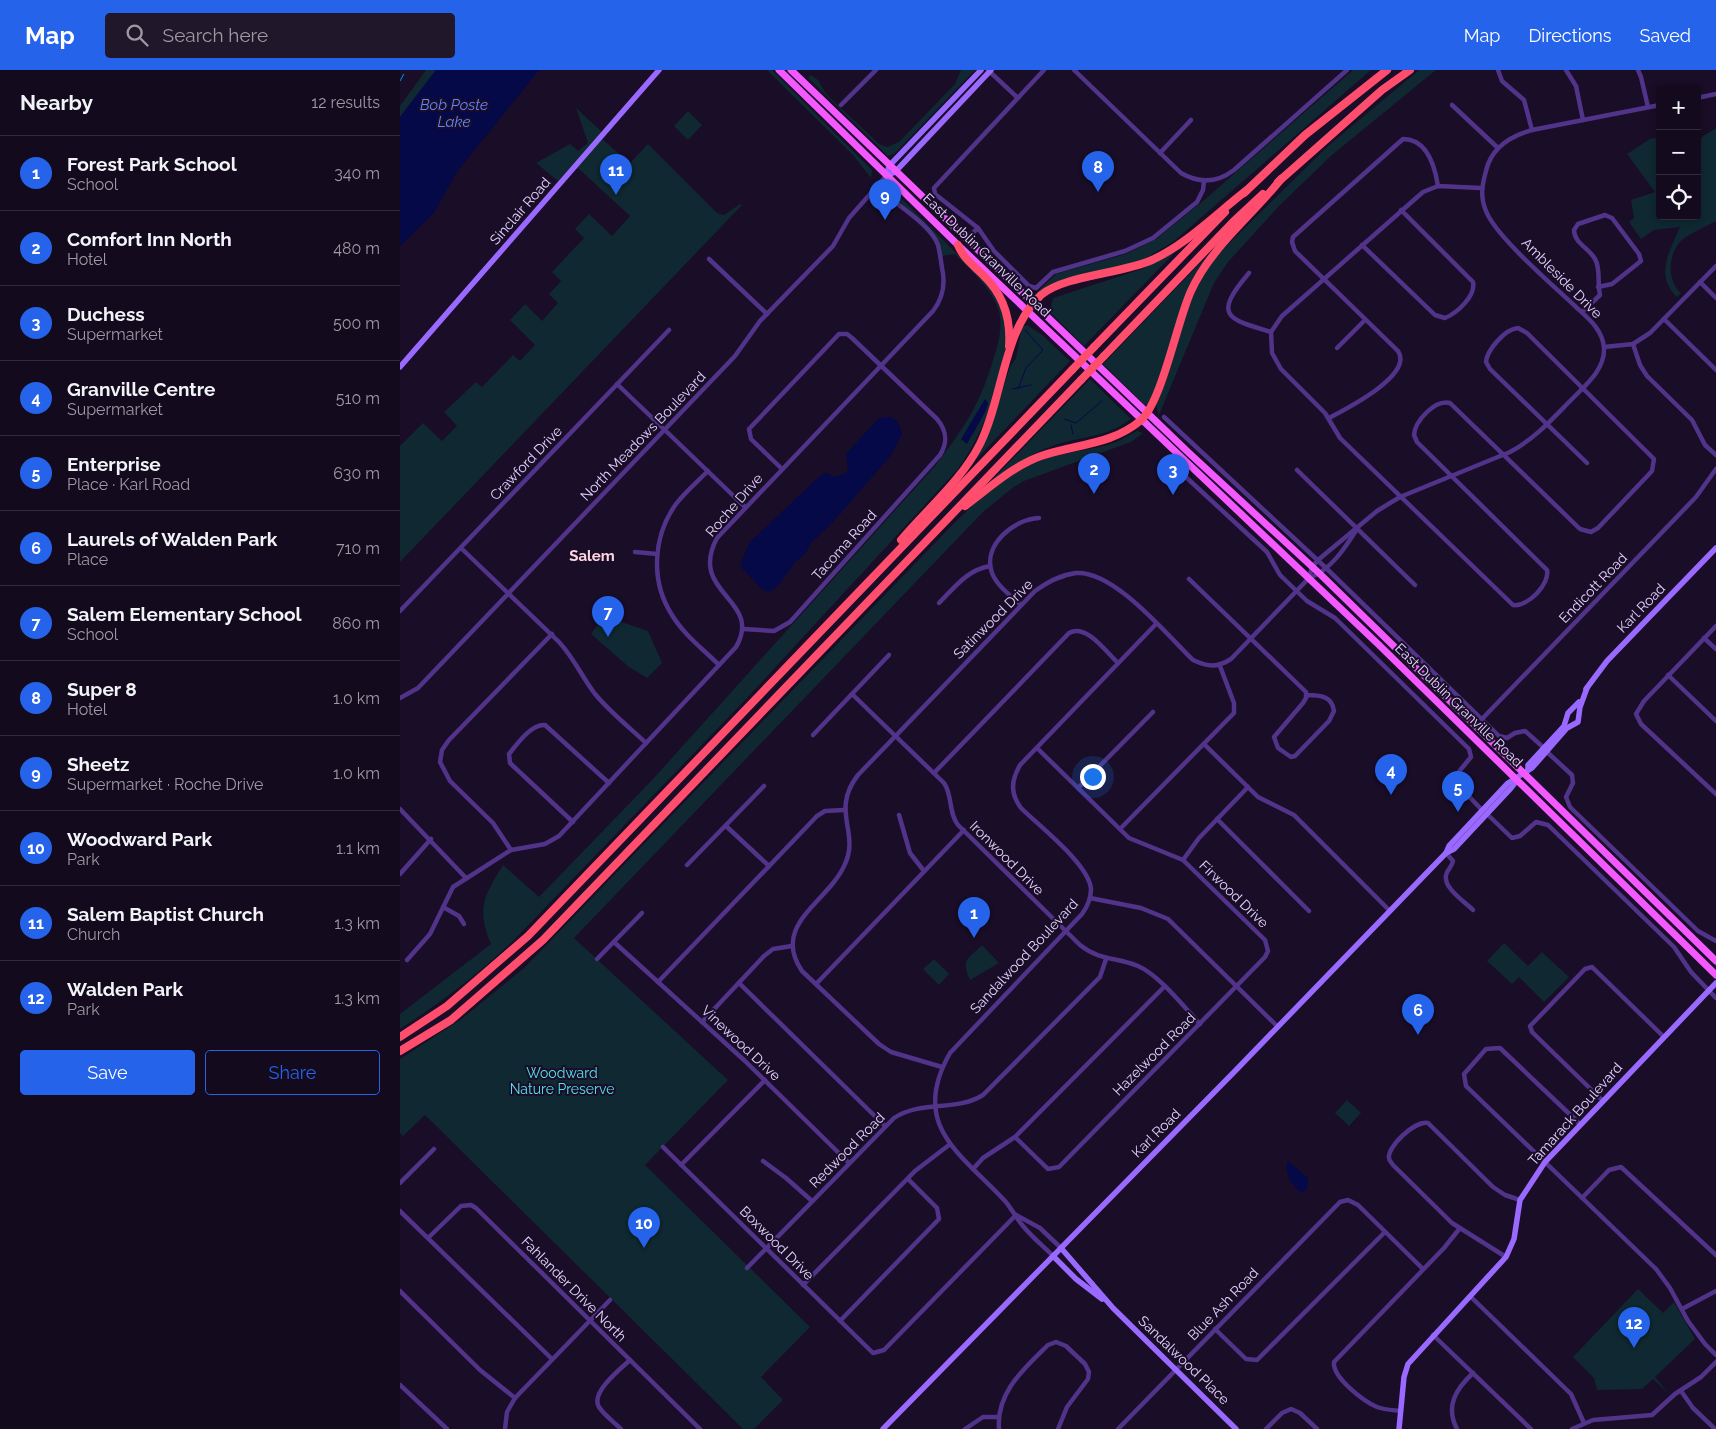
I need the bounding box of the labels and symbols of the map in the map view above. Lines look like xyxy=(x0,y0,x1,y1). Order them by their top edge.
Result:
water label: Bob Poste Lake xyxy=(420,96,488,131)
pin: 8 xyxy=(1082,151,1114,192)
pin: 11 xyxy=(600,154,632,195)
street label: Sinclair Road xyxy=(487,174,553,248)
pin: 9 xyxy=(869,179,901,220)
street label: East Dublin Granville Road xyxy=(920,190,1054,320)
street label: Ambleside Drive xyxy=(1519,235,1605,321)
street label: North Meadows Boulevard xyxy=(577,368,709,504)
street label: Crawford Drive xyxy=(487,423,565,503)
pin: 2 xyxy=(1078,453,1110,494)
pin: 3 xyxy=(1157,454,1189,495)
street label: Roche Drive xyxy=(702,470,766,540)
street label: Tacoma Road xyxy=(809,507,879,583)
district label: Salem xyxy=(569,547,615,565)
street label: Endicott Road xyxy=(1556,550,1630,626)
street label: Satinwood Drive xyxy=(950,576,1036,662)
street label: Karl Road xyxy=(1614,580,1668,636)
pin: 7 xyxy=(592,596,624,637)
street label: East Dublin Granville Road xyxy=(1392,640,1526,770)
pin: 4 xyxy=(1375,754,1407,795)
your location xyxy=(1080,764,1106,790)
pin: 5 xyxy=(1442,771,1474,812)
street label: Ironwood Drive xyxy=(967,818,1047,898)
street label: Firwood Drive xyxy=(1196,857,1272,931)
street label: Sandalwood Boulevard xyxy=(967,896,1081,1016)
pin: 1 xyxy=(958,897,990,938)
pin: 6 xyxy=(1402,994,1434,1035)
street label: Vinewood Drive xyxy=(698,1002,784,1084)
street label: Hazelwood Road xyxy=(1109,1009,1199,1099)
street label: Tamarack Boulevard xyxy=(1525,1059,1625,1169)
park label: Woodward Nature Preserve xyxy=(510,1065,614,1097)
street label: Karl Road xyxy=(1128,1105,1184,1161)
street label: Redwood Road xyxy=(806,1109,888,1191)
street label: Boxwood Drive xyxy=(737,1203,817,1283)
pin: 10 xyxy=(628,1207,660,1248)
street label: Fahlander Drive North xyxy=(518,1233,630,1345)
street label: Blue Ash Road xyxy=(1185,1265,1261,1343)
pin: 12 xyxy=(1618,1307,1650,1348)
street label: Sandalwood Place xyxy=(1135,1312,1233,1408)

